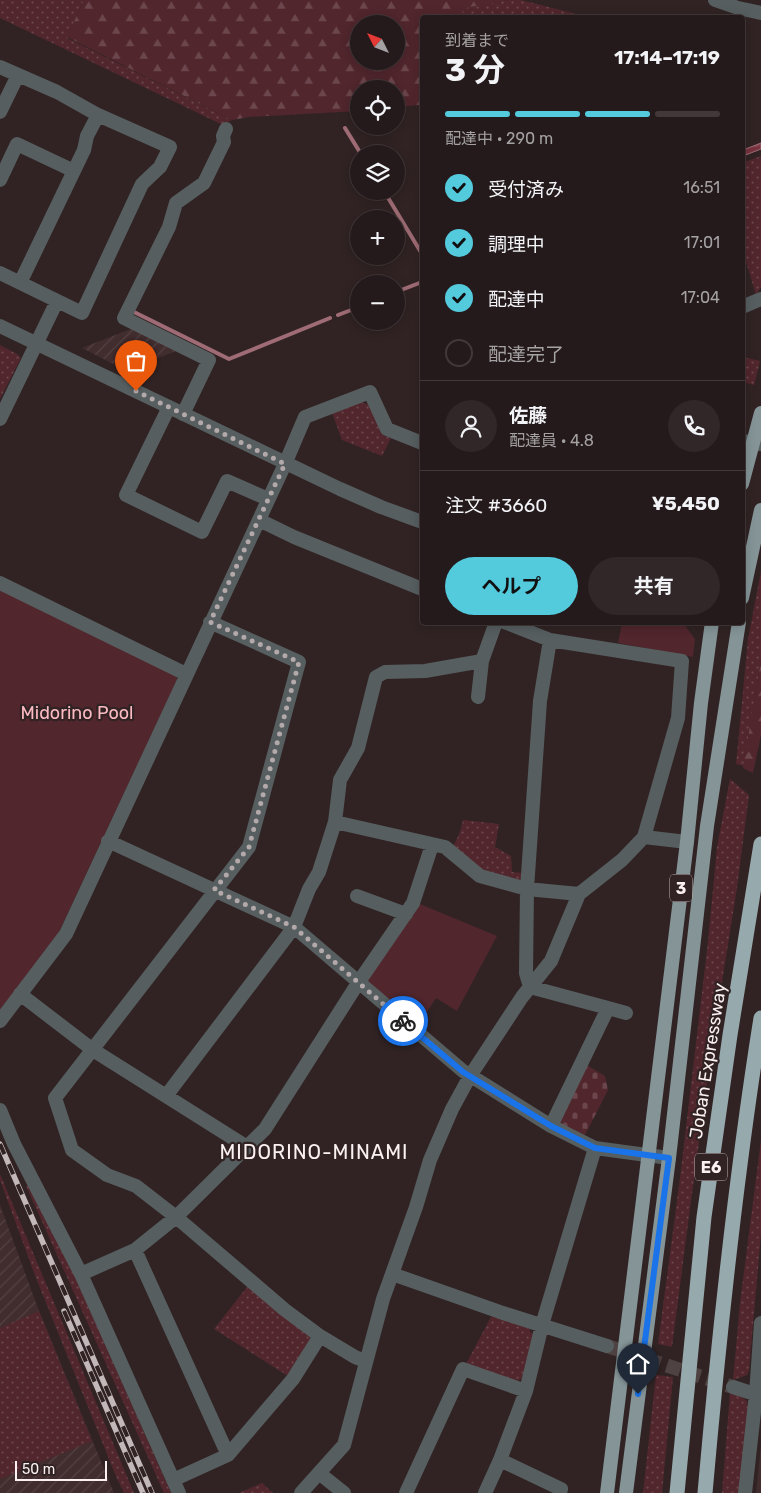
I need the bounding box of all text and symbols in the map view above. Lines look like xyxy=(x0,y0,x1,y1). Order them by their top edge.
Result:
north arrow xyxy=(350,15,405,70)
map controls xyxy=(350,15,405,330)
text: 到着まで xyxy=(445,31,509,50)
text: 17:14–17:19 xyxy=(614,46,720,69)
text: 3 分 xyxy=(445,51,505,89)
button: locate xyxy=(350,80,405,135)
text: 配達中 · 290 m xyxy=(445,129,553,148)
button: layers xyxy=(350,145,405,200)
icon: check xyxy=(445,174,473,202)
text: 受付済み xyxy=(488,178,564,201)
text: 16:51 xyxy=(683,178,720,197)
button: + xyxy=(350,210,405,265)
icon: check xyxy=(445,229,473,257)
text: 調理中 xyxy=(488,233,545,256)
text: 17:01 xyxy=(684,233,720,252)
button: − xyxy=(350,275,405,330)
icon: check xyxy=(445,284,473,312)
text: 配達中 xyxy=(488,288,545,311)
text: 17:04 xyxy=(681,288,720,307)
pin xyxy=(115,340,157,391)
text: 配達完了 xyxy=(488,343,564,366)
icon: bag xyxy=(122,347,150,375)
button: person xyxy=(445,400,497,452)
button: phone xyxy=(668,400,720,452)
text: 佐藤 xyxy=(509,404,547,427)
text: 配達員 · 4.8 xyxy=(509,431,594,450)
text: ¥5,450 xyxy=(651,492,720,515)
text: 注文 #3660 xyxy=(445,494,547,517)
button: ヘルプ xyxy=(445,557,578,615)
button: 共有 xyxy=(588,557,720,615)
park label: Midorino Pool xyxy=(20,702,134,724)
road number: 3 xyxy=(670,874,692,901)
street label: Joban Expressway xyxy=(685,981,731,1141)
courier xyxy=(378,996,428,1046)
icon: bike xyxy=(389,1007,417,1035)
district label: MIDORINO-MINAMI xyxy=(219,1140,409,1164)
road number: E6 xyxy=(695,1154,727,1180)
pin xyxy=(617,1343,659,1394)
icon: home xyxy=(624,1350,652,1378)
scale bar xyxy=(15,1458,108,1481)
text: 50 m xyxy=(22,1461,55,1478)

